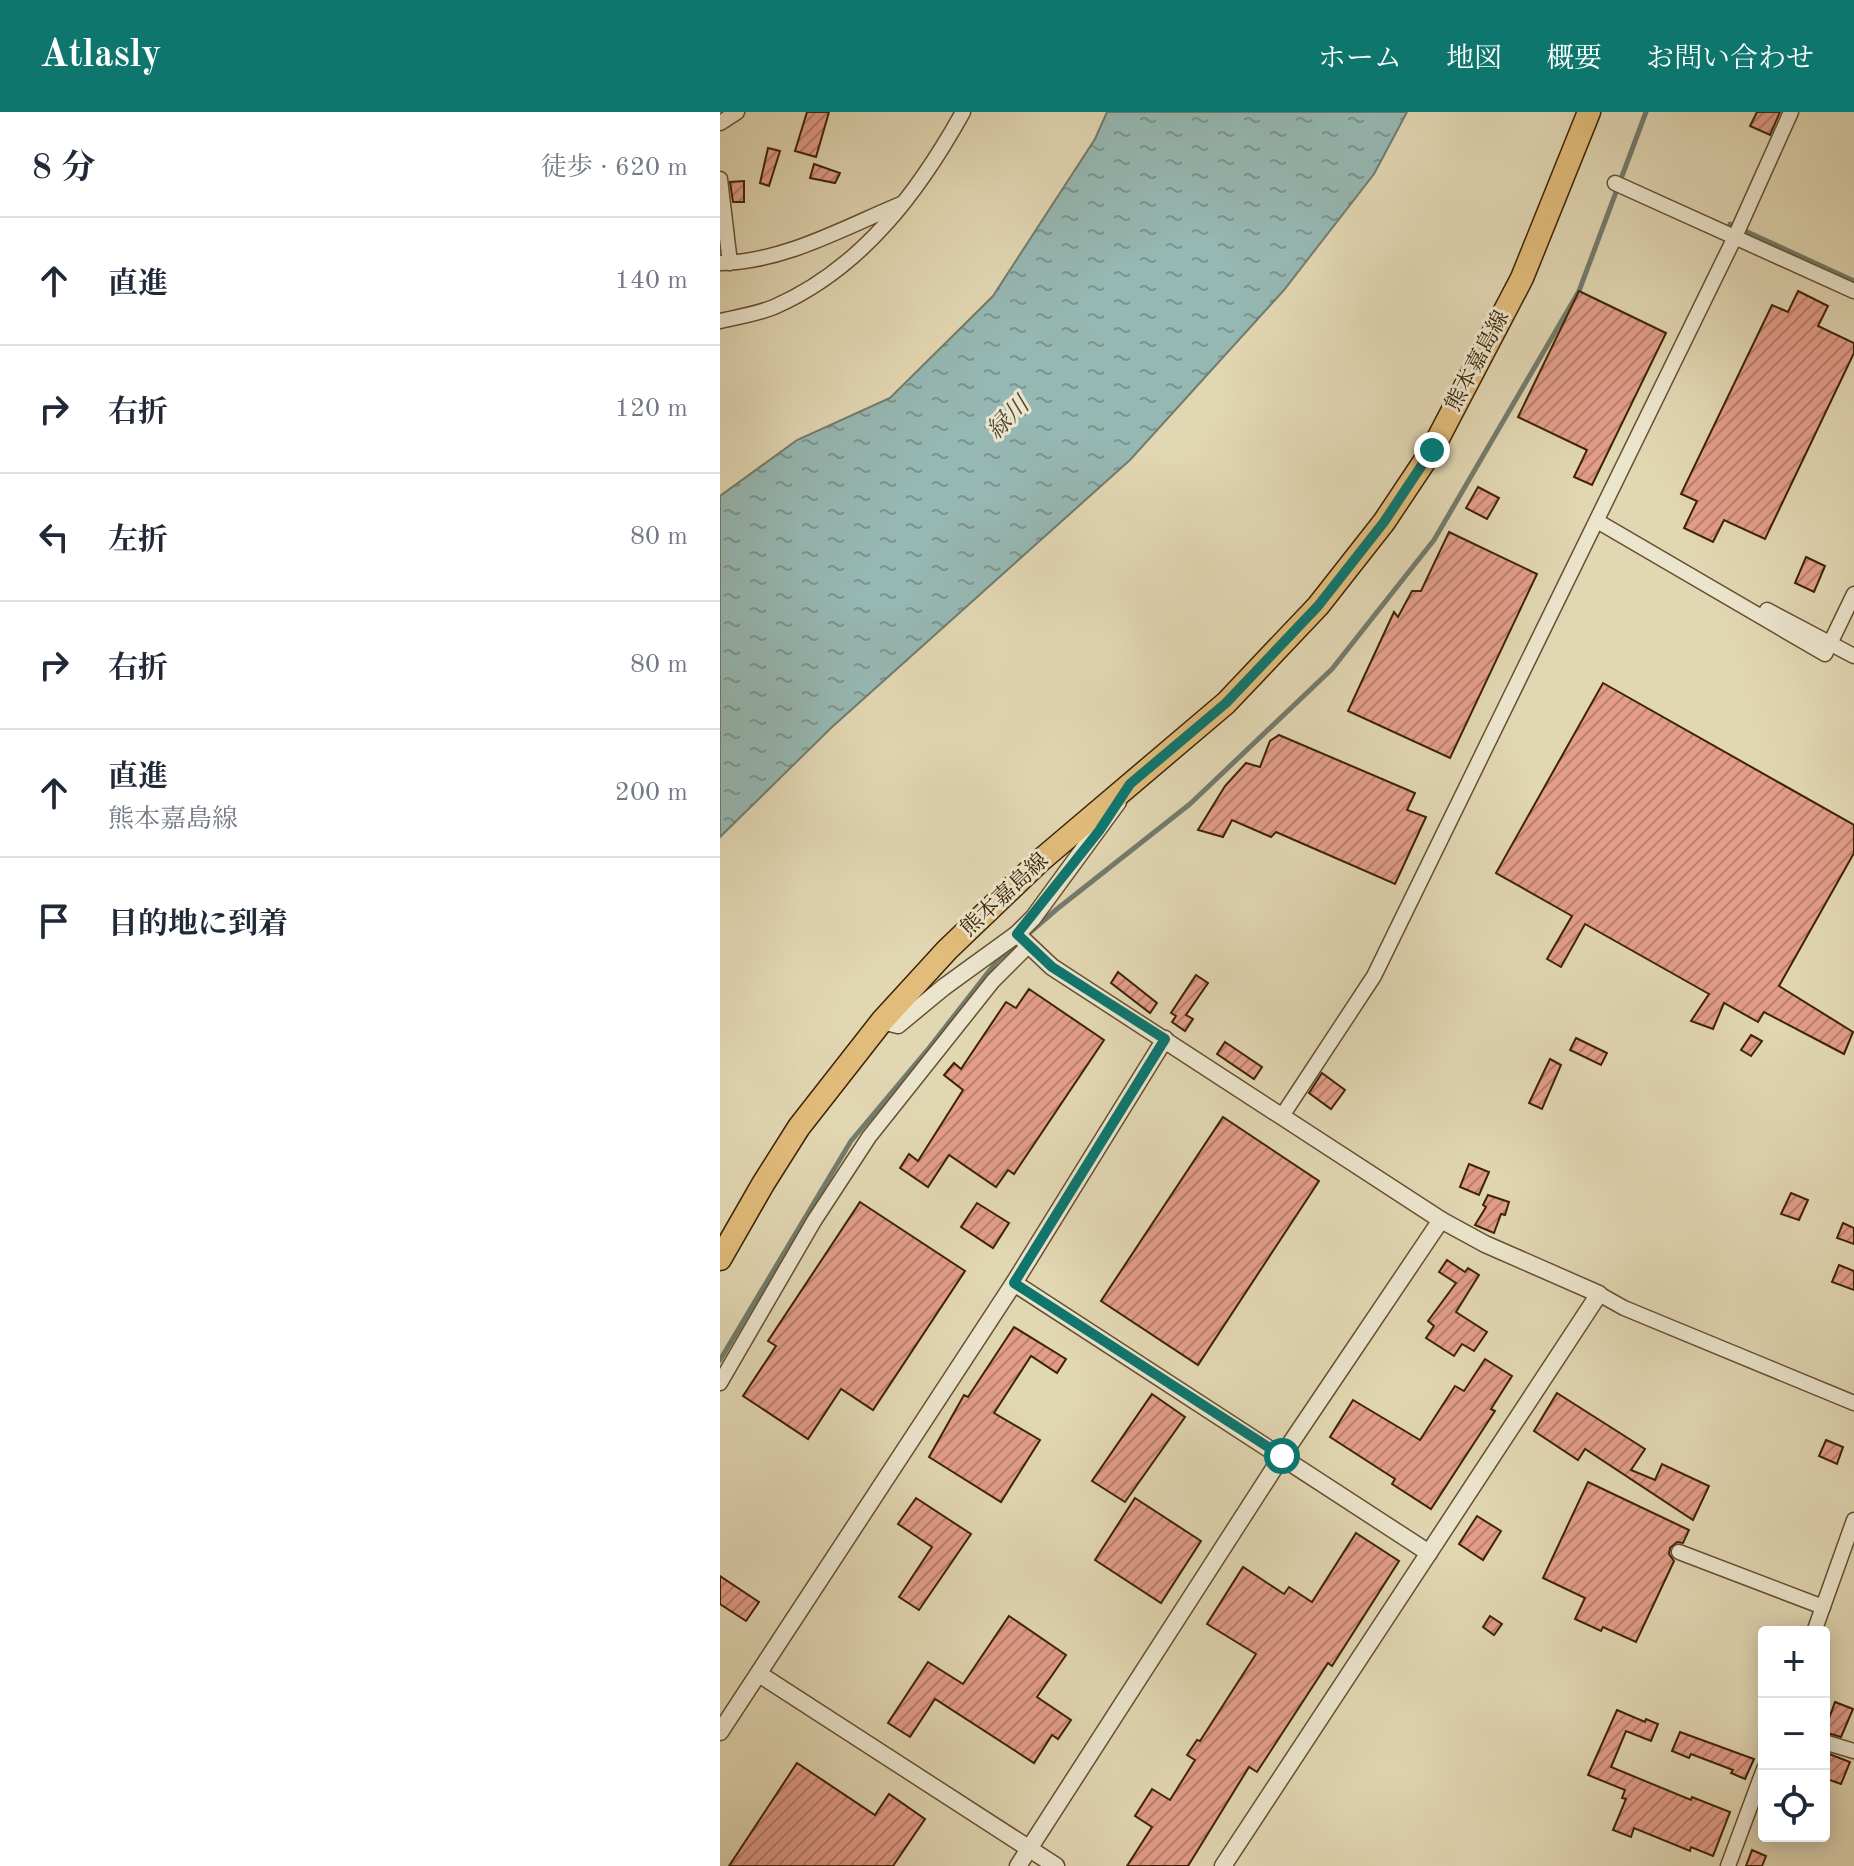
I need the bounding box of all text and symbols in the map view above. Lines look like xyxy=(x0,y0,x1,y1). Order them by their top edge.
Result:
text: Atlasly xyxy=(40,37,161,75)
text: ホーム xyxy=(1318,46,1402,74)
text: 地図 xyxy=(1446,46,1502,74)
text: 概要 xyxy=(1546,46,1602,74)
text: お問い合わせ xyxy=(1646,46,1814,74)
text: 8 分 xyxy=(32,152,95,186)
text: 徒歩 · 620 m xyxy=(541,155,688,181)
icon: ahead xyxy=(32,259,76,303)
text: 140 m xyxy=(615,268,688,294)
text: 直進 xyxy=(108,270,168,300)
street label: 熊本嘉島線 xyxy=(1441,306,1514,415)
icon: right xyxy=(32,387,76,431)
water label: 緑川 xyxy=(981,389,1037,444)
text: 120 m xyxy=(615,396,688,422)
text: 右折 xyxy=(108,398,168,428)
route end xyxy=(1414,432,1450,468)
icon: left xyxy=(32,515,76,559)
text: 80 m xyxy=(630,524,688,550)
text: 左折 xyxy=(108,526,168,556)
icon: right xyxy=(32,643,76,687)
text: 80 m xyxy=(630,652,688,678)
text: 右折 xyxy=(108,654,168,684)
text: 直進 xyxy=(108,763,168,793)
icon: ahead xyxy=(32,771,76,815)
text: 200 m xyxy=(615,780,688,806)
text: 熊本嘉島線 xyxy=(108,807,238,833)
street label: 熊本嘉島線 xyxy=(956,848,1053,941)
icon: arrive xyxy=(32,899,76,943)
text: 目的地に到着 xyxy=(108,910,288,940)
route start xyxy=(1264,1438,1300,1474)
map controls xyxy=(1758,1626,1830,1842)
button: + xyxy=(1758,1626,1830,1698)
button: − xyxy=(1758,1698,1830,1770)
button: locate xyxy=(1758,1770,1830,1842)

